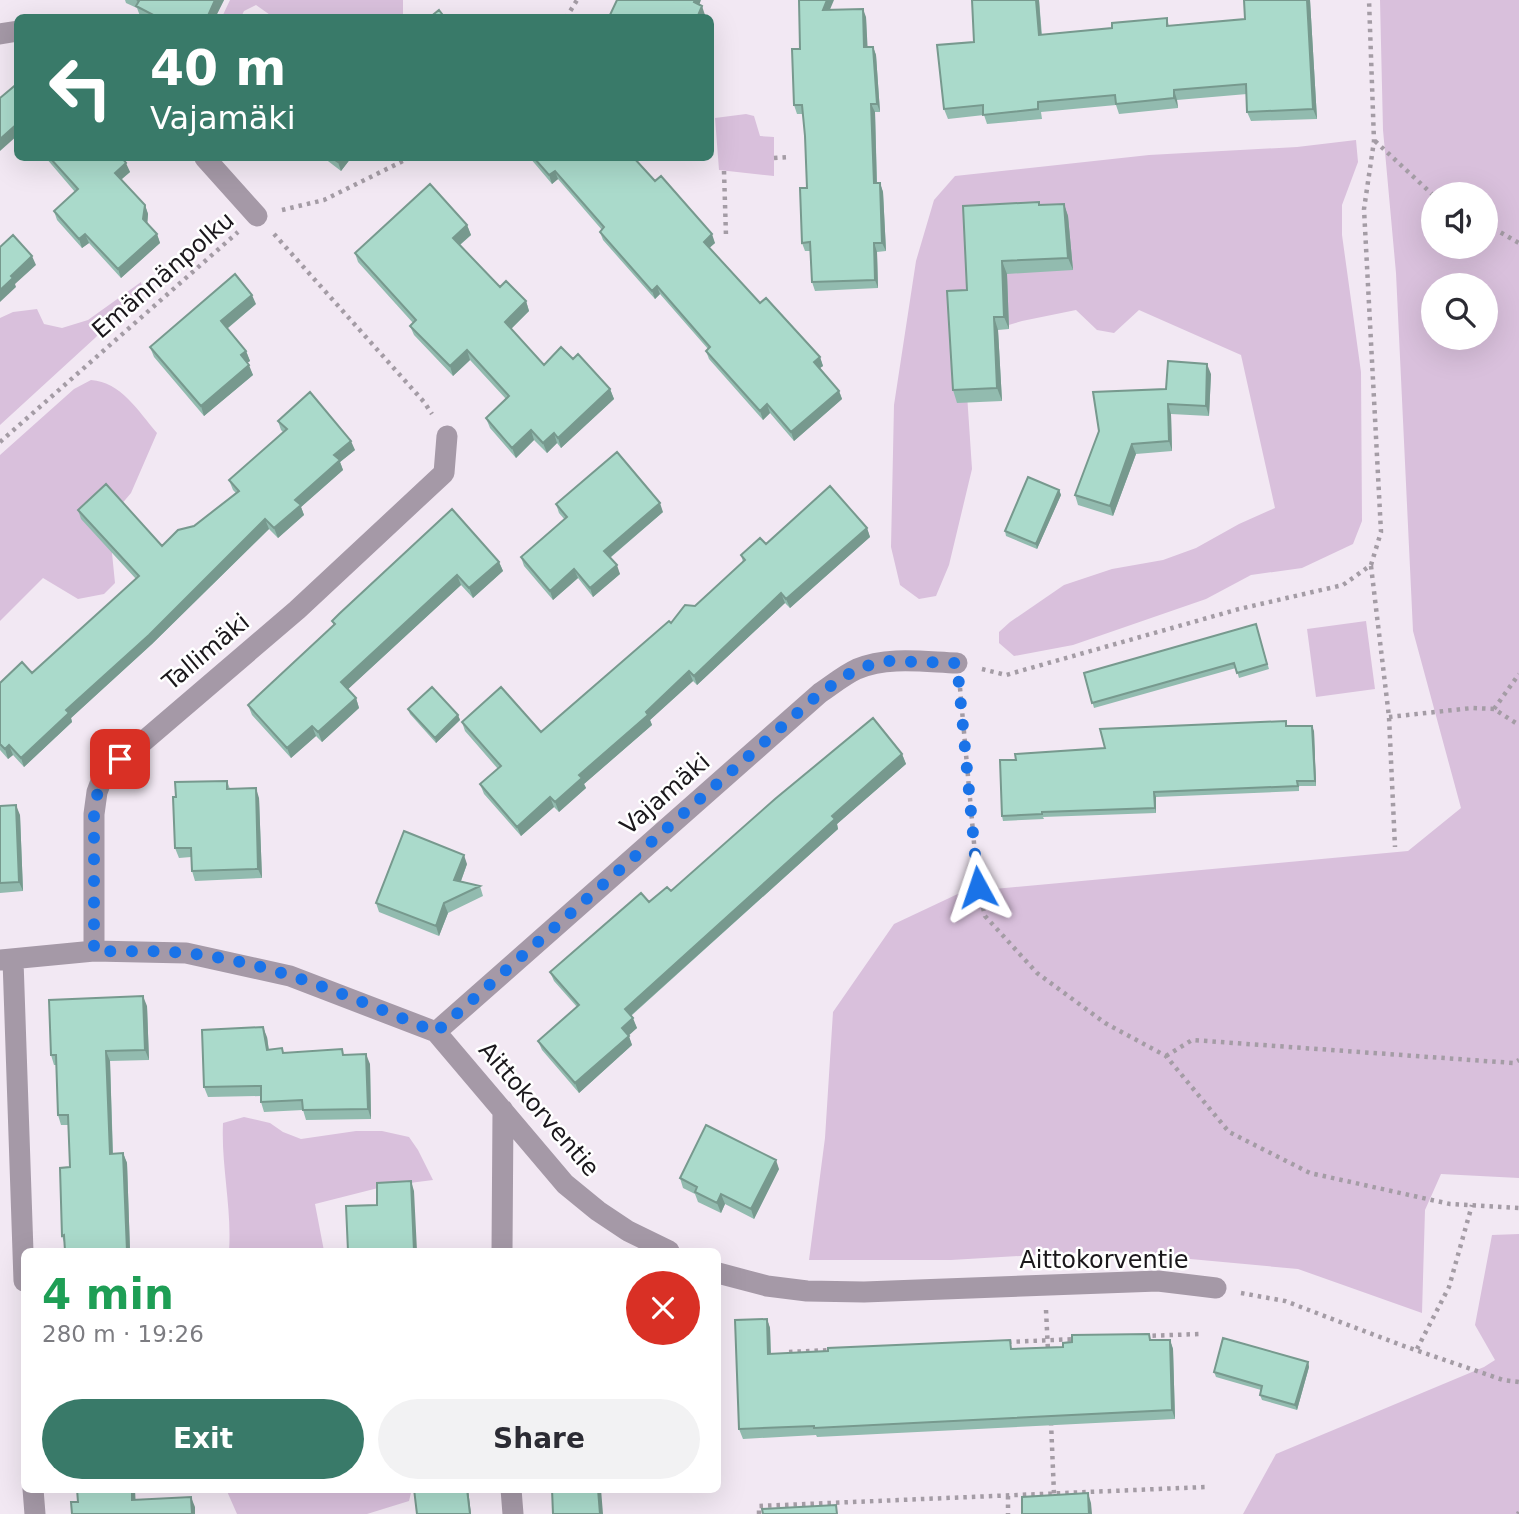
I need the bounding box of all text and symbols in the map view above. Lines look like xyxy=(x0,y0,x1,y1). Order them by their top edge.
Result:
text: 40 m xyxy=(150,40,286,97)
icon: left xyxy=(35,42,126,133)
text: Vajamäki xyxy=(150,99,296,137)
map controls xyxy=(1421,182,1498,350)
button: sound xyxy=(1421,182,1498,259)
street label: Emännänpolku xyxy=(86,206,240,344)
button: search xyxy=(1421,273,1498,350)
street label: Tallimäki xyxy=(156,608,255,697)
pin xyxy=(90,729,150,789)
icon: arrive xyxy=(101,740,139,778)
street label: Vajamäki xyxy=(615,748,715,840)
position arrow xyxy=(941,850,1015,924)
street label: Aittokorventie xyxy=(473,1036,605,1182)
street label: Aittokorventie xyxy=(1019,1246,1189,1274)
text: 4 min xyxy=(42,1270,174,1319)
button: close xyxy=(626,1271,700,1345)
text: 280 m · 19:26 xyxy=(42,1321,204,1347)
button: Exit xyxy=(42,1399,364,1479)
button: Share xyxy=(378,1399,700,1479)

